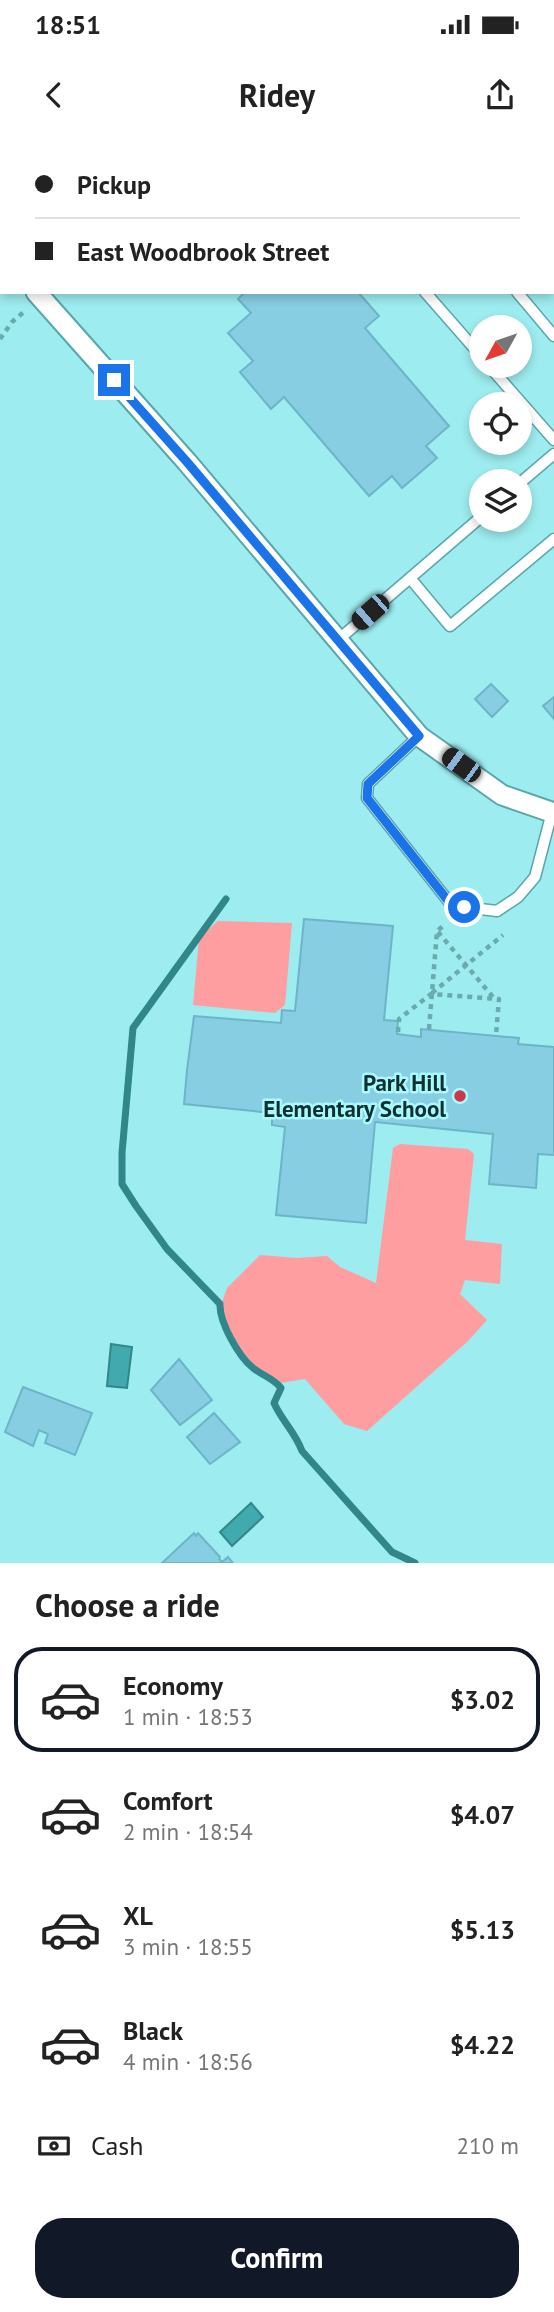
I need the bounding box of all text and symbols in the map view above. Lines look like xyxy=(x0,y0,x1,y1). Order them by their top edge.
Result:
text: 18:51 xyxy=(35,8,101,41)
text: Ridey xyxy=(239,74,315,116)
icon: back xyxy=(35,76,73,114)
icon: share xyxy=(481,76,519,114)
text: Pickup xyxy=(77,168,151,201)
text: East Woodbrook Street xyxy=(77,235,329,268)
north arrow xyxy=(469,315,532,378)
map controls xyxy=(469,315,532,532)
route end xyxy=(98,364,130,396)
button: locate xyxy=(469,392,532,455)
button: layers xyxy=(469,469,532,532)
car xyxy=(348,590,393,634)
car xyxy=(438,744,485,786)
route start xyxy=(448,891,480,923)
place label: Park Hill Elementary School xyxy=(263,1068,446,1123)
marker: Park Hill Elementary School xyxy=(452,1088,468,1104)
text: Choose a ride xyxy=(35,1584,220,1626)
icon: car xyxy=(39,1668,102,1731)
text: Economy xyxy=(123,1669,223,1702)
text: $3.02 xyxy=(450,1683,515,1716)
text: 1 min · 18:53 xyxy=(123,1702,253,1731)
icon: car xyxy=(39,1783,102,1846)
text: Comfort xyxy=(123,1784,213,1817)
text: $4.07 xyxy=(450,1798,515,1831)
text: 2 min · 18:54 xyxy=(123,1817,253,1846)
icon: car xyxy=(39,1898,102,1961)
text: XL xyxy=(123,1899,153,1932)
text: $5.13 xyxy=(450,1913,515,1946)
text: 3 min · 18:55 xyxy=(123,1932,253,1961)
icon: car xyxy=(39,2013,102,2076)
text: Black xyxy=(123,2014,183,2047)
text: $4.22 xyxy=(450,2028,515,2061)
text: 4 min · 18:56 xyxy=(123,2047,253,2076)
icon: cash xyxy=(35,2127,73,2165)
text: Cash xyxy=(91,2129,143,2162)
text: 210 m xyxy=(457,2131,519,2160)
button: Confirm xyxy=(35,2218,519,2298)

